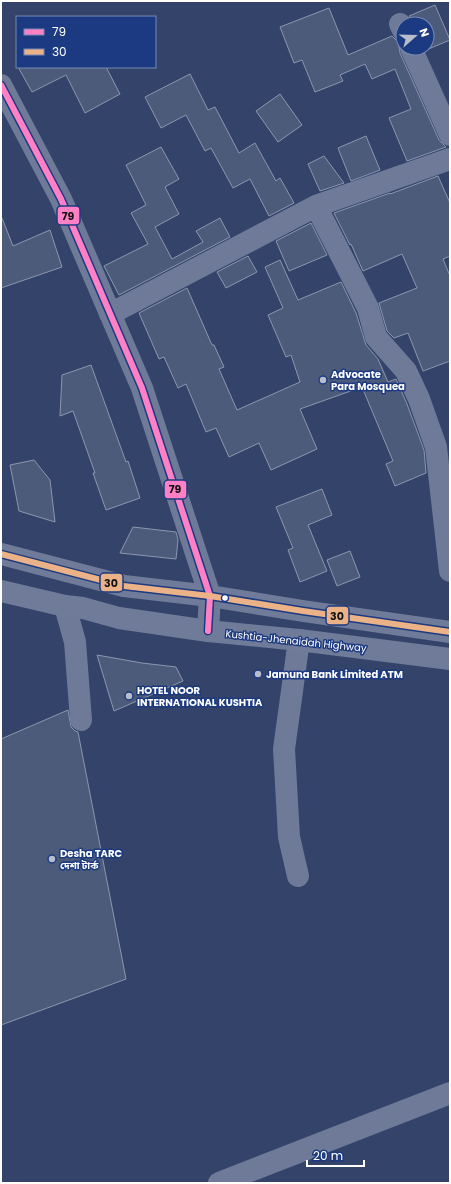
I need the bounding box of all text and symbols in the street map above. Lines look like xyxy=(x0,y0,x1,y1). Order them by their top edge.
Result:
legend xyxy=(16,16,156,68)
north arrow xyxy=(395,16,435,56)
text: 79 xyxy=(52,23,66,40)
text: N xyxy=(415,26,433,39)
text: 30 xyxy=(52,43,67,60)
line badge: 79 xyxy=(57,206,80,225)
text: 79 xyxy=(62,208,75,224)
place label: Advocate Para Mosquea xyxy=(331,367,405,394)
marker: Advocate Para Mosquea xyxy=(318,375,328,385)
line badge: 79 xyxy=(164,480,187,499)
text: 79 xyxy=(169,481,182,497)
line badge: 30 xyxy=(100,573,123,592)
text: 30 xyxy=(104,575,118,591)
unlabelled marker xyxy=(220,593,230,603)
line badge: 30 xyxy=(326,606,349,625)
text: 30 xyxy=(330,608,344,624)
street label: Kushtia-Jhenaidah Highway xyxy=(225,626,368,656)
place label: Jamuna Bank Limited ATM xyxy=(266,667,403,682)
marker: Jamuna Bank Limited ATM xyxy=(253,669,263,679)
place label: HOTEL NOOR INTERNATIONAL KUSHTIA xyxy=(137,683,263,710)
marker: HOTEL NOOR INTERNATIONAL KUSHTIA xyxy=(124,691,134,701)
place label: Desha TARC দেশা টার্ক xyxy=(60,846,122,873)
marker: Desha TARC দেশা টার্ক xyxy=(47,854,57,864)
scale bar xyxy=(307,1142,364,1168)
text: 20 m xyxy=(313,1147,343,1164)

